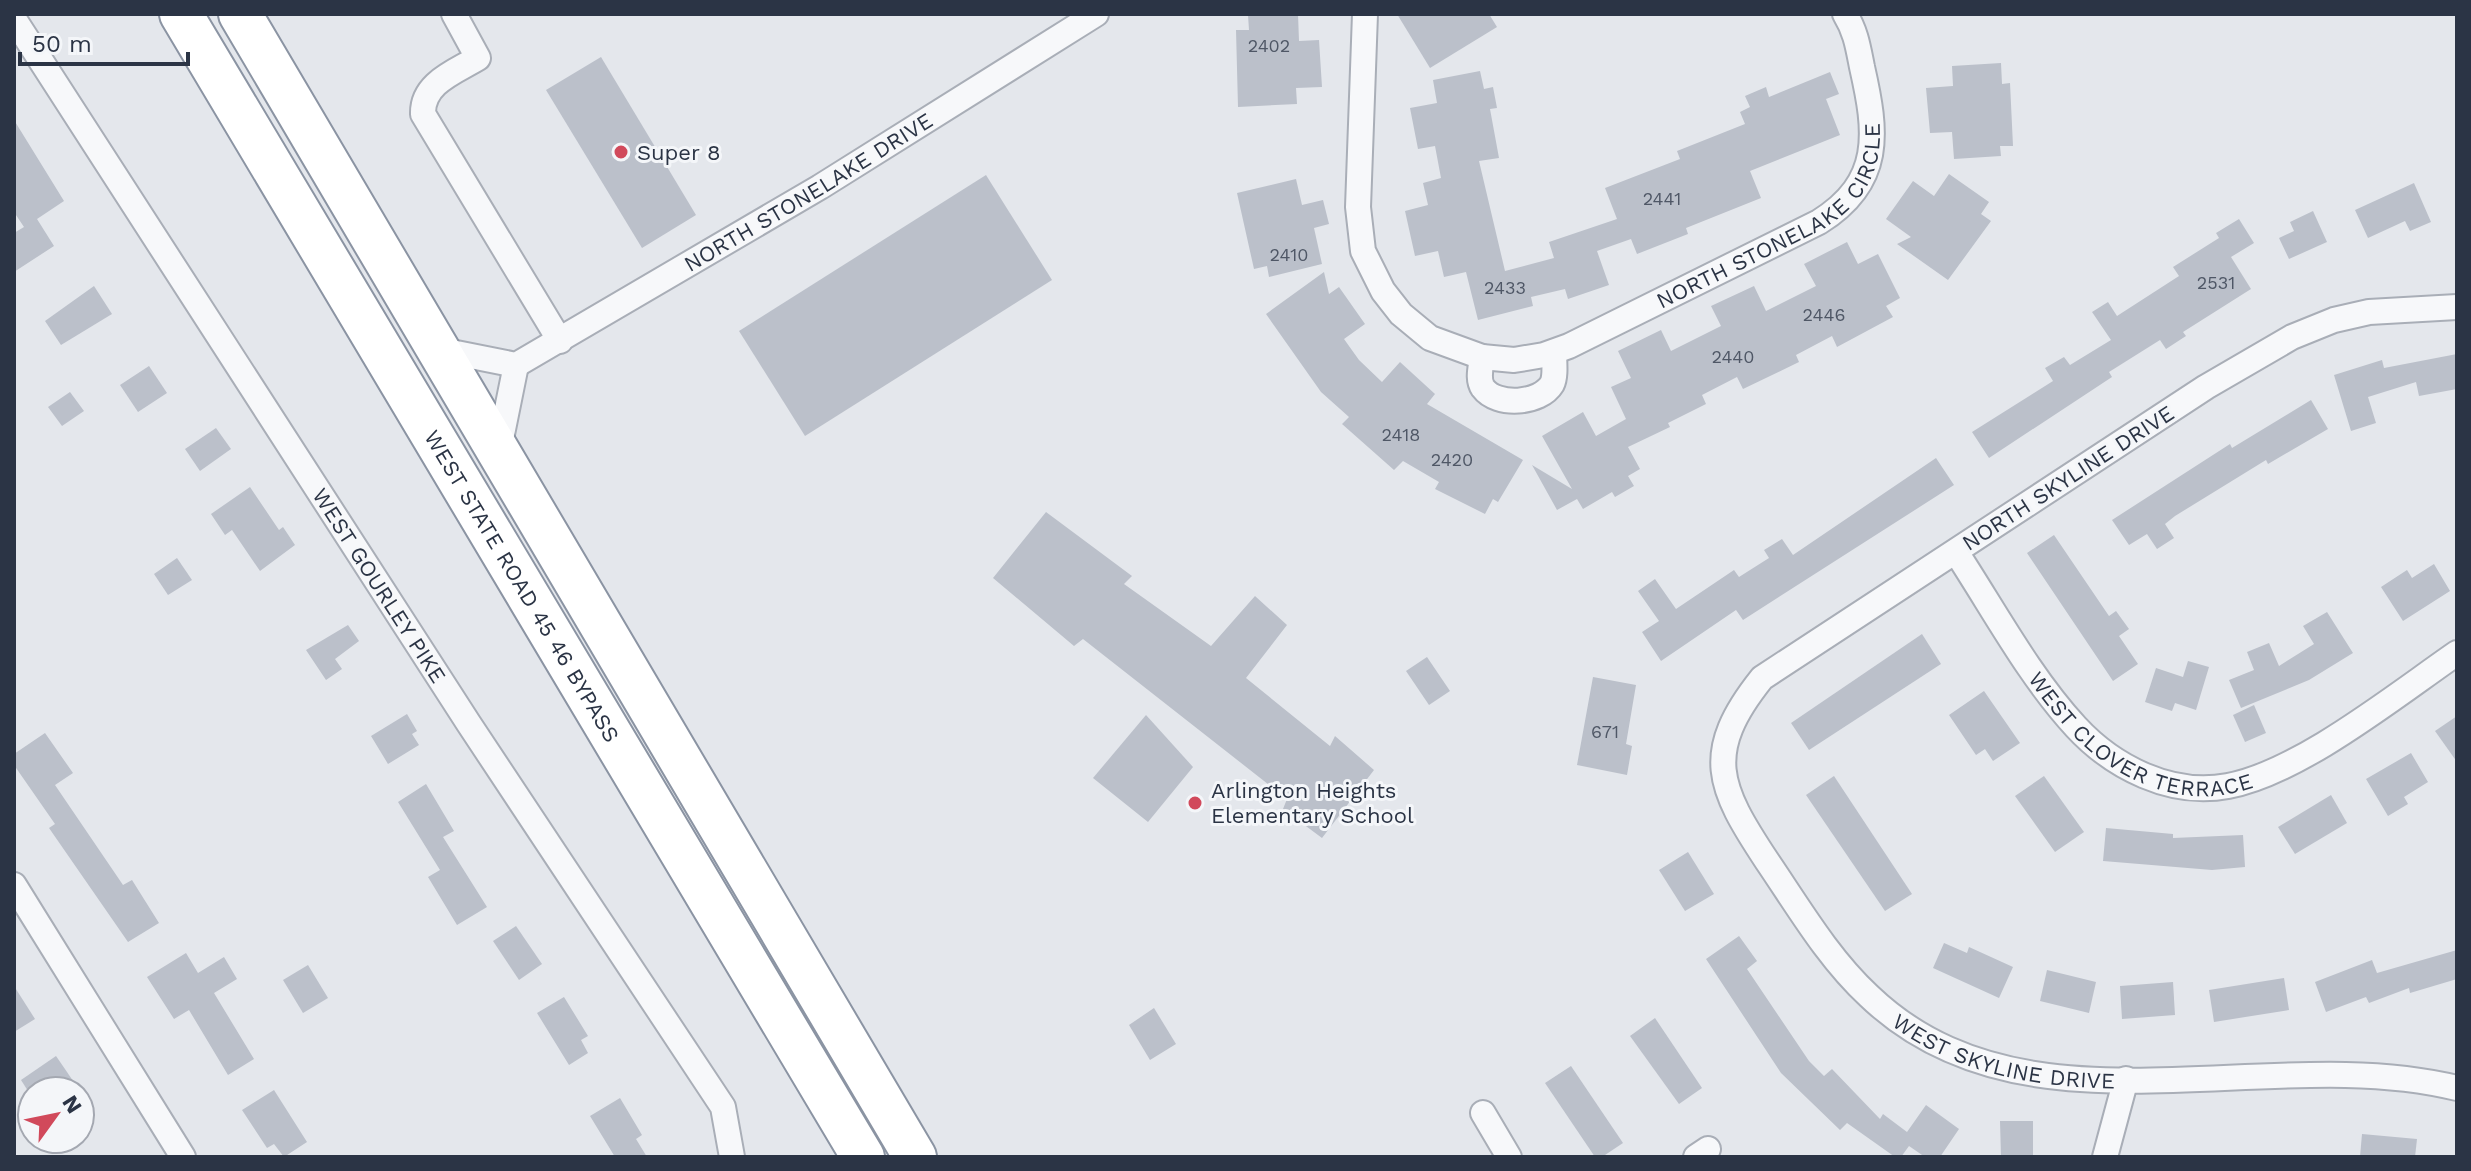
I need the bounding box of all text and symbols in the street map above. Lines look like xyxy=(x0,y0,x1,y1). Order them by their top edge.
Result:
scale bar xyxy=(20,16,188,66)
text: 50 m xyxy=(32,30,92,58)
house number: 2402 xyxy=(1248,35,1290,56)
street label: NORTH STONELAKE DRIVE xyxy=(679,107,937,276)
street label: NORTH STONELAKE CIRCLE xyxy=(1652,123,1884,313)
place label: Super 8 xyxy=(637,140,721,165)
marker: Super 8 xyxy=(612,143,630,161)
house number: 2441 xyxy=(1643,188,1681,209)
house number: 2410 xyxy=(1270,244,1308,265)
house number: 2531 xyxy=(2197,272,2235,293)
house number: 2433 xyxy=(1484,277,1526,298)
house number: 2446 xyxy=(1803,304,1845,325)
house number: 2440 xyxy=(1711,346,1755,367)
street label: NORTH SKYLINE DRIVE xyxy=(1958,400,2178,556)
house number: 2418 xyxy=(1382,424,1420,445)
street label: WEST STATE ROAD 45 46 BYPASS xyxy=(420,426,625,746)
house number: 2420 xyxy=(1431,449,1473,470)
street label: WEST GOURLEY PIKE xyxy=(308,483,451,687)
street label: WEST CLOVER TERRACE xyxy=(2024,667,2256,801)
house number: 671 xyxy=(1591,721,1619,742)
place label: Arlington Heights Elementary School xyxy=(1211,778,1414,828)
marker: Arlington Heights Elementary School xyxy=(1186,794,1204,812)
street label: WEST SKYLINE DRIVE xyxy=(1888,1008,2115,1093)
north arrow xyxy=(16,1075,96,1155)
text: N xyxy=(57,1091,87,1118)

